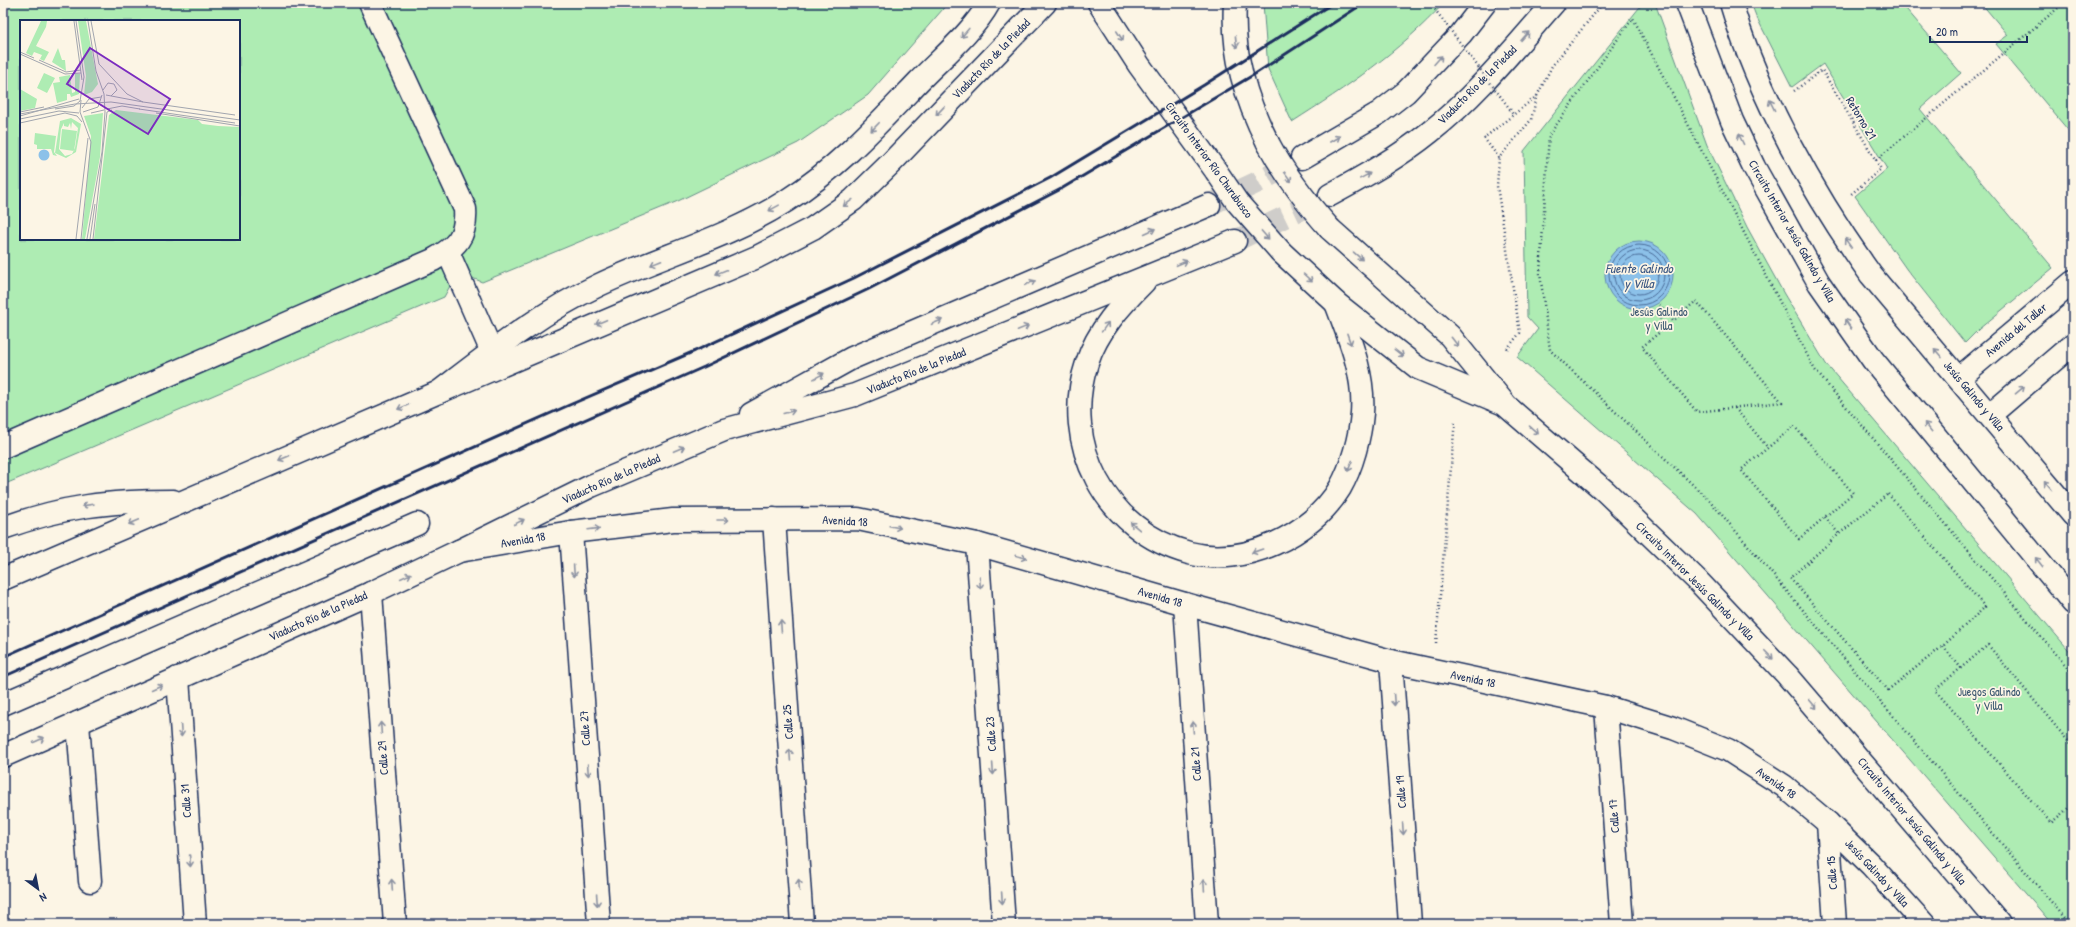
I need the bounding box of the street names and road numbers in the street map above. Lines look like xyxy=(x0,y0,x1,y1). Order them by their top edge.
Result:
street label: Viaducto Río de la Piedad xyxy=(948,14,1034,103)
street label: Viaducto Río de la Piedad xyxy=(1433,41,1520,128)
street label: Retorno 21 xyxy=(1842,93,1881,142)
street label: Circuito Interior Río Churubusco xyxy=(1161,98,1257,221)
street label: Circuito Interior Jesús Galindo y Villa xyxy=(1745,157,1840,305)
street label: Avenida del Taller xyxy=(1981,298,2051,361)
street label: Viaducto Río de la Piedad xyxy=(864,343,968,398)
street label: Jesús Galindo y Villa xyxy=(1940,357,2009,435)
street label: Viaducto Río de la Piedad xyxy=(559,449,663,508)
street label: Avenida 18 xyxy=(822,511,868,530)
street label: Circuito Interior Jesús Galindo y Villa xyxy=(1632,517,1759,644)
street label: Avenida 18 xyxy=(499,527,547,552)
street label: Avenida 18 xyxy=(1136,582,1184,611)
street label: Viaducto Río de la Piedad xyxy=(266,586,370,645)
street label: Avenida 18 xyxy=(1449,665,1497,692)
street label: Calle 25 xyxy=(778,704,797,740)
street label: Calle 27 xyxy=(575,710,594,746)
street label: Calle 23 xyxy=(981,716,1000,752)
street label: Calle 29 xyxy=(373,740,392,776)
street label: Calle 21 xyxy=(1186,746,1205,782)
street label: Circuito Interior Jesús Galindo y Villa xyxy=(1855,754,1969,888)
street label: Avenida 18 xyxy=(1753,763,1800,803)
street label: Calle 19 xyxy=(1391,775,1410,809)
street label: Calle 31 xyxy=(176,784,195,818)
street label: Calle 17 xyxy=(1604,798,1623,834)
street label: Jesús Galindo y Villa xyxy=(1842,836,1912,910)
street label: Calle 15 xyxy=(1822,856,1841,890)

